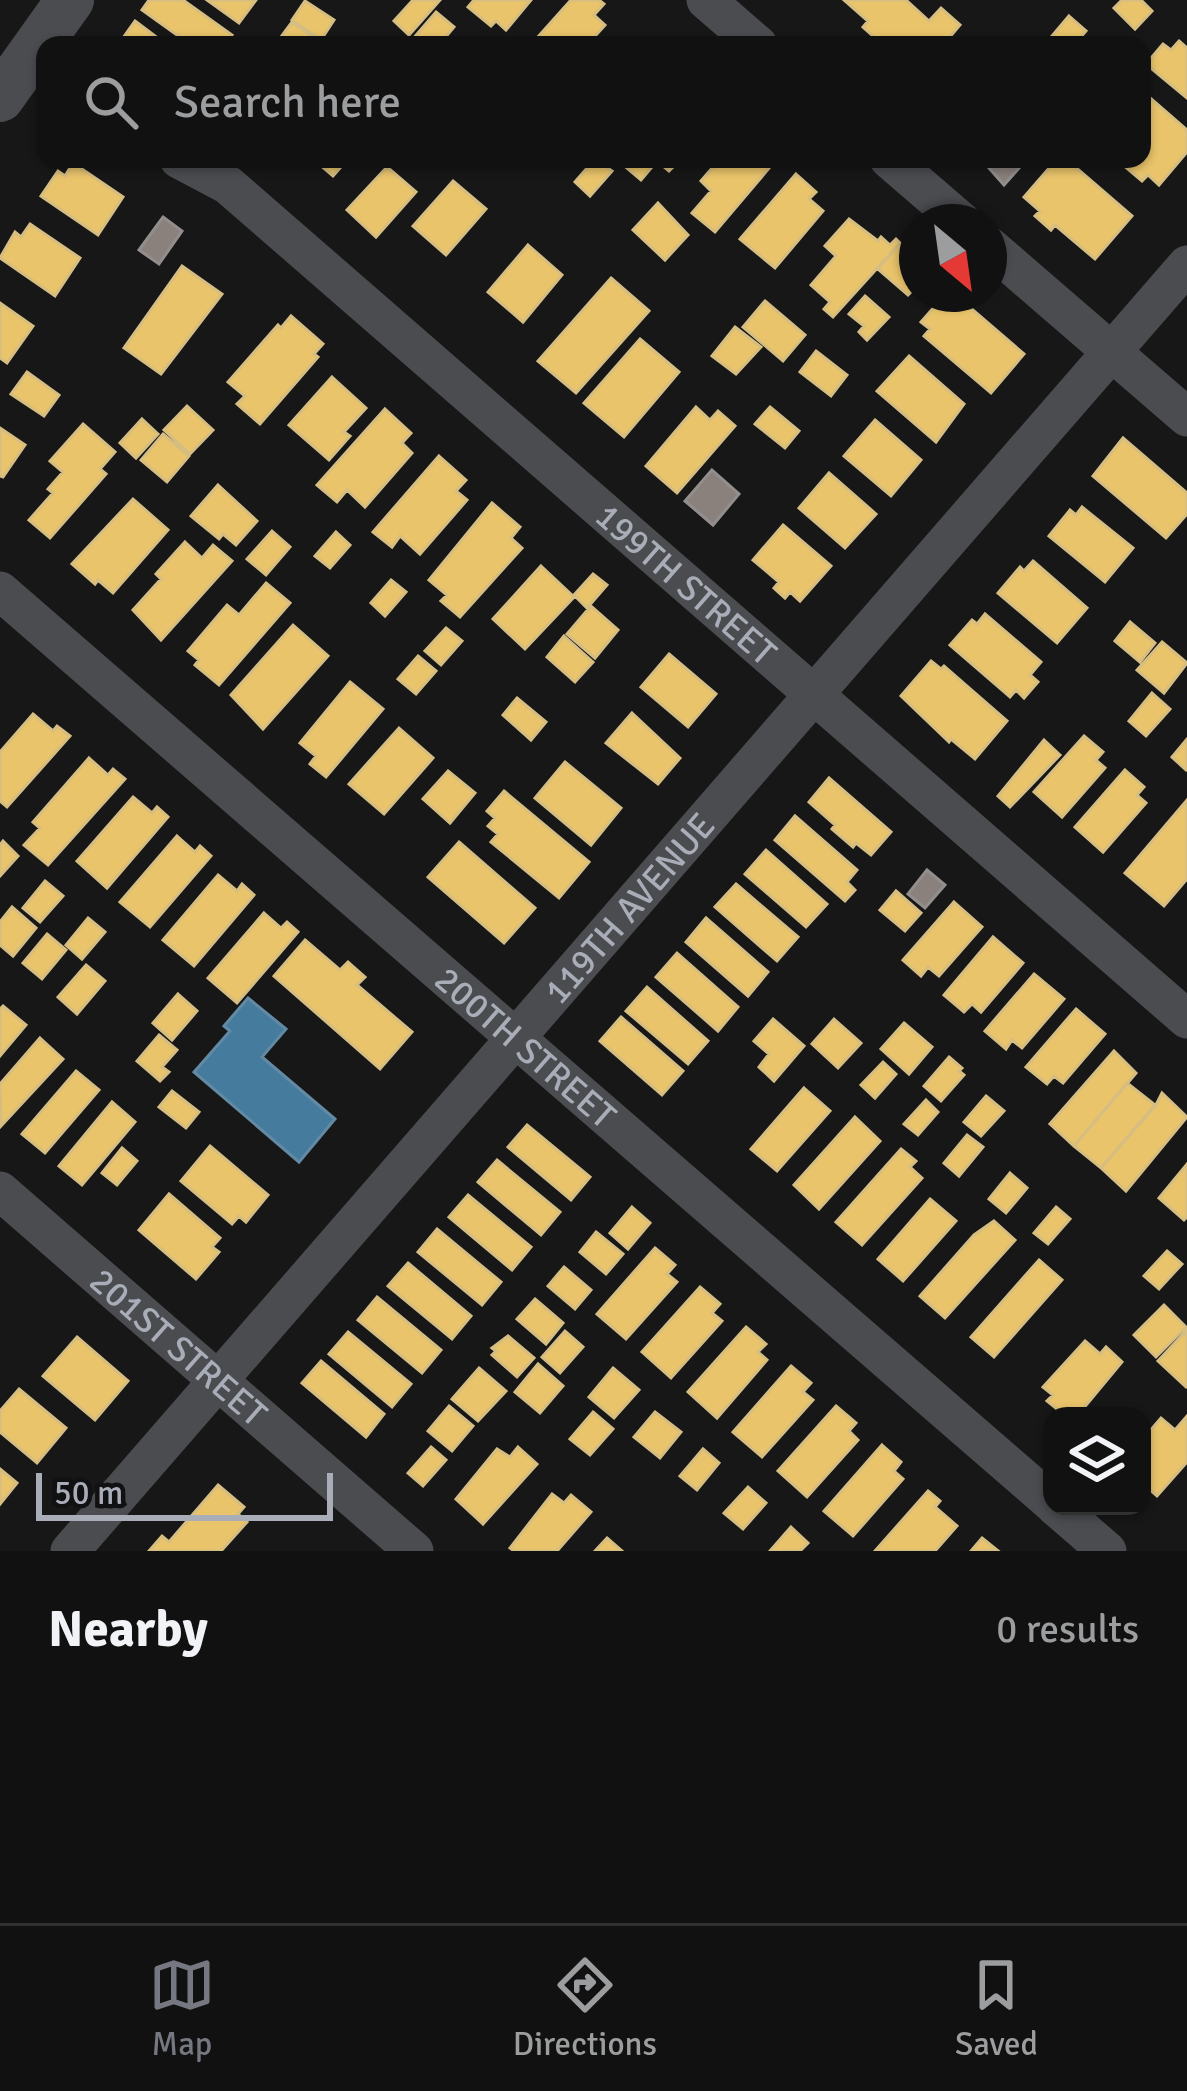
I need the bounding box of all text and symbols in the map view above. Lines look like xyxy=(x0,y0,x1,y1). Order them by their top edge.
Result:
search box xyxy=(36,36,1151,168)
icon: search xyxy=(78,69,144,135)
text: Search here xyxy=(174,75,401,130)
north arrow xyxy=(899,204,1007,312)
street label: 199TH STREET xyxy=(586,494,785,676)
street label: 119TH AVENUE xyxy=(535,804,725,1014)
street label: 200TH STREET xyxy=(425,957,625,1139)
street label: 201ST STREET xyxy=(80,1259,276,1437)
map controls xyxy=(1043,1407,1151,1515)
button: layers xyxy=(1043,1407,1151,1515)
scale bar xyxy=(36,1467,333,1520)
text: 50 m xyxy=(54,1473,123,1514)
text: Nearby xyxy=(48,1598,208,1661)
text: 0 results xyxy=(996,1605,1139,1653)
tab: Map xyxy=(149,1952,215,2065)
tab: Directions xyxy=(513,1952,657,2065)
tab: Saved xyxy=(955,1952,1038,2065)

